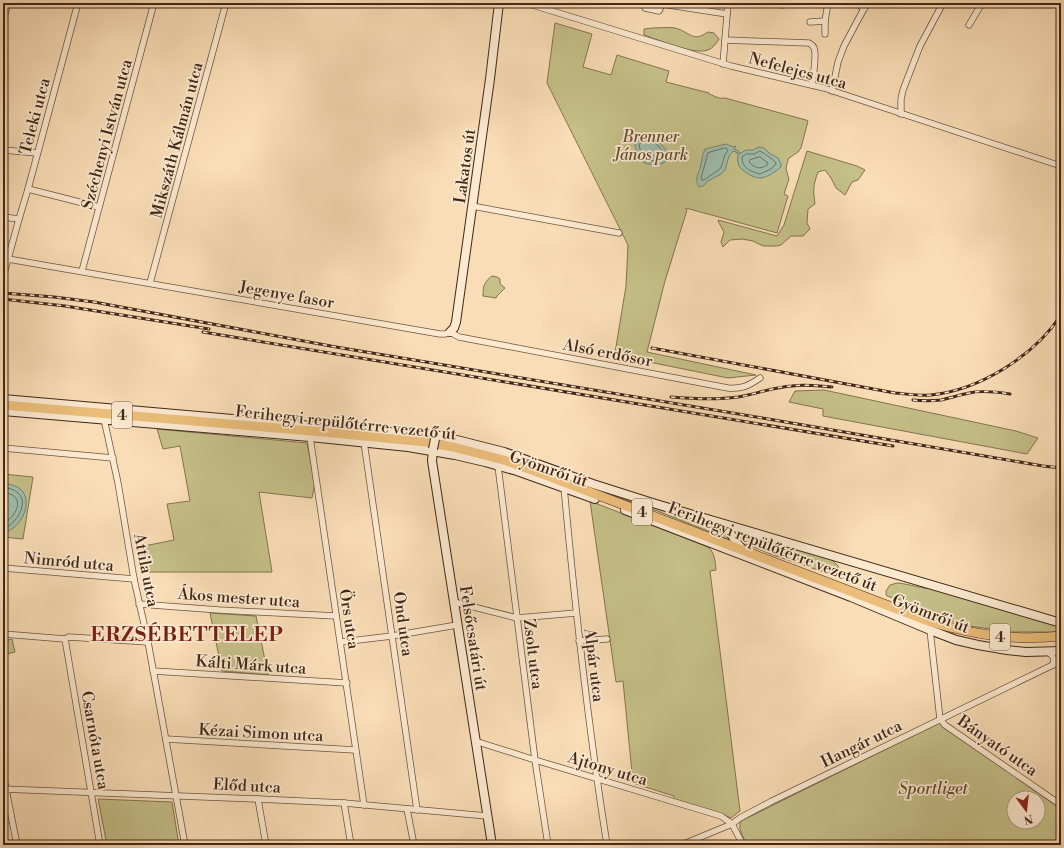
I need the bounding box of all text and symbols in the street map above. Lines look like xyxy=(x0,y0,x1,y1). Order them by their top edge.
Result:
street label: Nefelejcs utca xyxy=(747,48,850,94)
street label: Széchenyi István utca xyxy=(77,56,137,212)
street label: Mikszáth Kálmán utca xyxy=(147,59,208,220)
street label: Teleki utca xyxy=(15,75,55,157)
street label: Lakatos út xyxy=(450,127,480,205)
park label: Brenner János park xyxy=(612,127,688,165)
street label: Jegenye fasor xyxy=(237,277,336,313)
street label: Alsó erdősor xyxy=(560,334,654,371)
street label: Ferihegyi repülőtérre vezető út xyxy=(234,401,458,445)
road number: 4 xyxy=(112,402,132,428)
street label: Gyömrői út xyxy=(507,446,591,492)
street label: Ferihegyi repülőtérre vezető út xyxy=(665,498,880,596)
road number: 4 xyxy=(632,499,652,525)
street label: Attila utca xyxy=(129,531,163,610)
street label: Nimród utca xyxy=(23,548,116,576)
street label: Ákos mester utca xyxy=(176,582,302,612)
street label: Felsőcsatári út xyxy=(455,584,491,692)
street label: Örs utca xyxy=(334,587,366,651)
street label: Ond utca xyxy=(389,590,418,659)
street label: Gyömrői út xyxy=(889,590,972,638)
street label: Zsolt utca xyxy=(519,618,547,691)
district label: ERZSÉBETTELEP xyxy=(91,622,283,648)
road number: 4 xyxy=(990,624,1010,650)
street label: Alpár utca xyxy=(579,626,609,704)
street label: Kálti Márk utca xyxy=(195,651,308,679)
street label: Csarnóta utca xyxy=(77,689,114,792)
street label: Bányató utca xyxy=(953,710,1042,781)
street label: Hangár utca xyxy=(818,715,906,772)
street label: Kézai Simon utca xyxy=(198,720,325,746)
street label: Ajtony utca xyxy=(565,747,651,791)
street label: Előd utca xyxy=(213,774,282,798)
park label: Sportliget xyxy=(898,779,969,799)
north arrow xyxy=(1006,790,1046,830)
text: N xyxy=(1022,811,1034,827)

